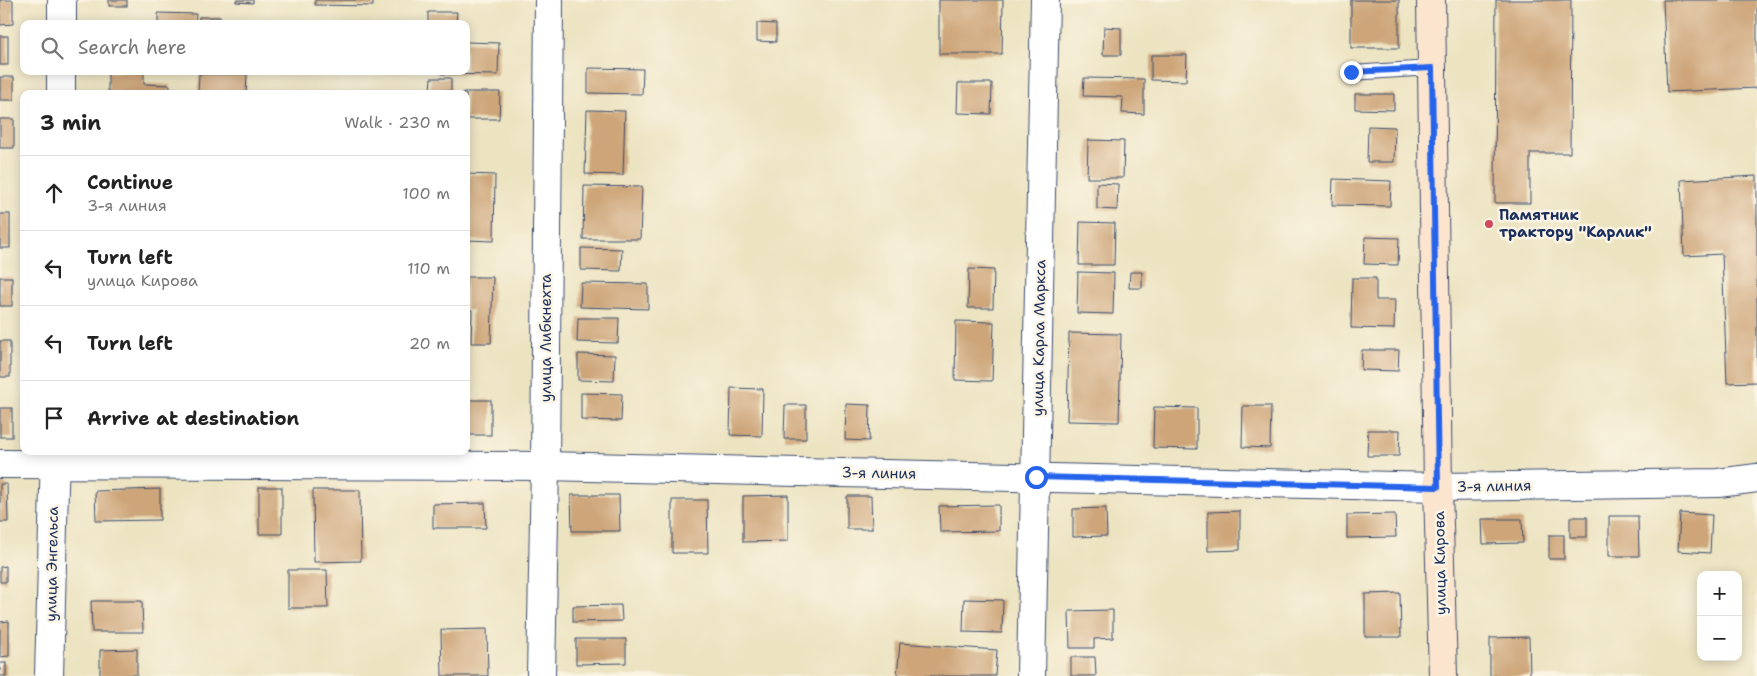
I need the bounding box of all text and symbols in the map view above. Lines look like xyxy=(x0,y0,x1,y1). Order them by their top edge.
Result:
search box xyxy=(20,20,470,75)
icon: search xyxy=(38,34,66,62)
text: Search here xyxy=(78,35,187,60)
route end xyxy=(1340,61,1363,84)
text: 3 min xyxy=(40,109,101,137)
text: Walk · 230 m xyxy=(344,112,450,133)
text: Continue xyxy=(87,170,173,195)
icon: ahead xyxy=(40,179,68,207)
text: 100 m xyxy=(402,183,450,204)
text: 3-я линия xyxy=(87,195,167,216)
place label: Памятник трактору "Карлик" xyxy=(1499,205,1652,242)
marker: Памятник трактору "Карлик" xyxy=(1483,218,1495,230)
text: Turn left xyxy=(87,245,173,270)
icon: left xyxy=(40,254,68,282)
text: 110 m xyxy=(407,258,450,279)
street label: улица Карла Маркса xyxy=(1028,259,1050,417)
text: улица Кирова xyxy=(87,270,198,291)
street label: улица Либкнехта xyxy=(536,273,556,402)
icon: left xyxy=(40,329,68,357)
text: Turn left xyxy=(87,331,173,356)
text: 20 m xyxy=(409,333,450,354)
icon: arrive xyxy=(40,404,68,432)
text: Arrive at destination xyxy=(87,406,299,431)
street label: 3-я линия xyxy=(841,462,917,484)
route start xyxy=(1025,466,1048,489)
street label: 3-я линия xyxy=(1456,475,1532,497)
street label: улица Энгельса xyxy=(41,505,63,622)
street label: улица Кирова xyxy=(1429,510,1451,615)
map controls xyxy=(1697,571,1742,661)
button: + xyxy=(1697,571,1742,616)
button: − xyxy=(1697,616,1742,661)

